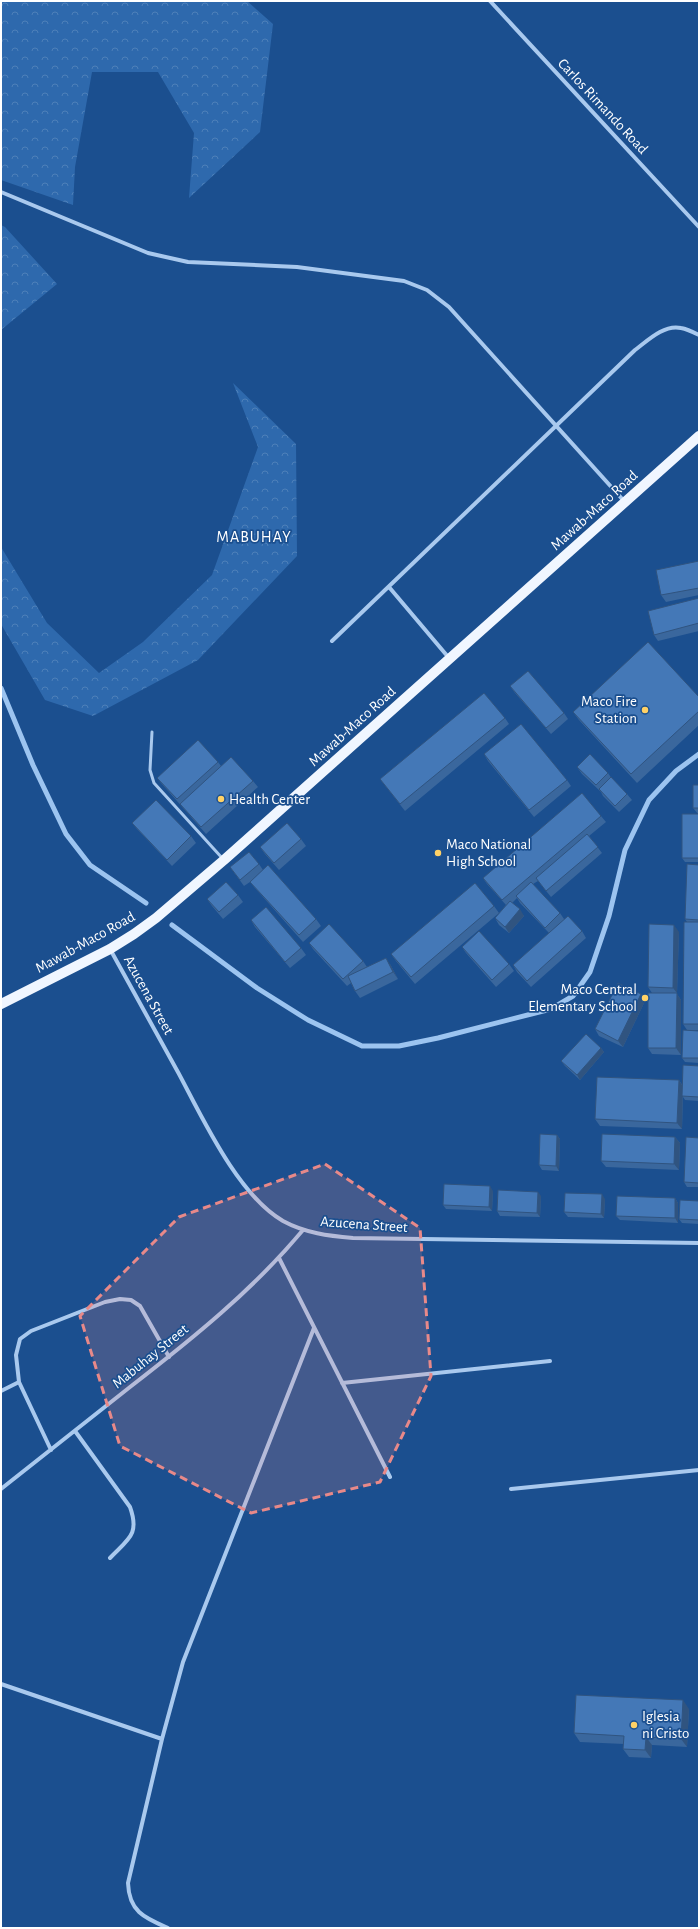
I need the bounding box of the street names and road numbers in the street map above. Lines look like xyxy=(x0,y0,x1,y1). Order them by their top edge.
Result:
street label: Carlos Rimando Road xyxy=(555,56,651,157)
street label: Mawab-Maco Road xyxy=(548,467,641,553)
street label: Mawab-Maco Road xyxy=(306,683,399,769)
street label: Mawab-Maco Road xyxy=(33,909,138,976)
street label: Azucena Street xyxy=(121,953,176,1037)
street label: Azucena Street xyxy=(320,1214,408,1235)
street label: Mabuhay Street xyxy=(110,1321,191,1391)

